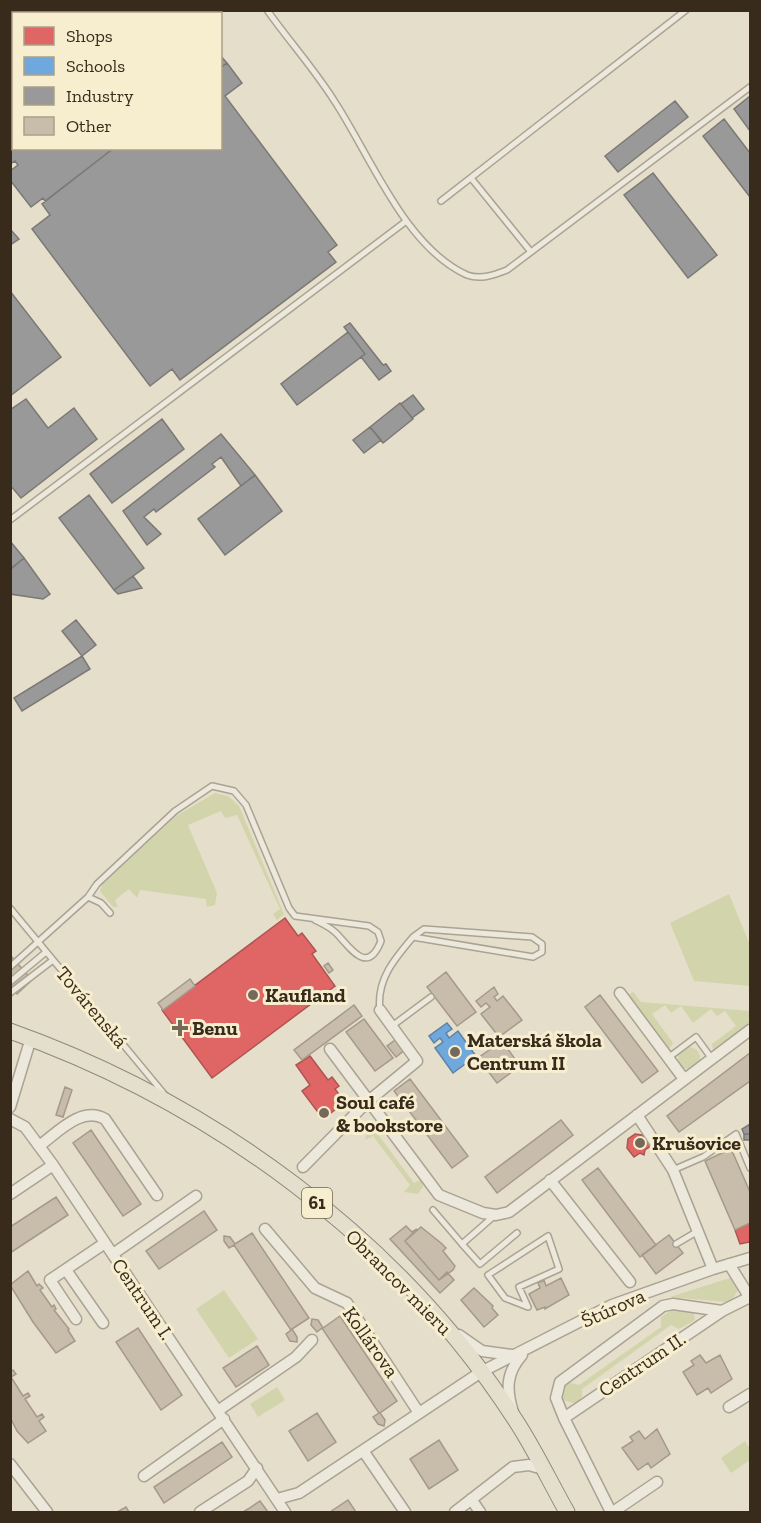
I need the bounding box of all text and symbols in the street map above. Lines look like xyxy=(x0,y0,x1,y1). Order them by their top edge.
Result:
legend xyxy=(12,12,222,150)
text: Shops xyxy=(66,25,113,47)
text: Schools xyxy=(66,55,125,77)
text: Industry xyxy=(66,85,134,107)
text: Other xyxy=(66,115,112,137)
street label: Továrenská xyxy=(51,961,133,1053)
place label: Kaufland xyxy=(265,983,346,1007)
marker: Kaufland xyxy=(246,988,260,1002)
place label: Benu xyxy=(192,1016,238,1040)
marker: Benu xyxy=(173,1021,187,1035)
place label: Materská škola Centrum II xyxy=(467,1028,602,1075)
marker: Materská škola Centrum II xyxy=(448,1045,462,1059)
place label: Soul café & bookstore xyxy=(336,1090,443,1137)
marker: Soul café & bookstore xyxy=(317,1106,331,1120)
place label: Krušovice xyxy=(652,1131,741,1155)
marker: Krušovice xyxy=(633,1136,647,1150)
road number: 61 xyxy=(302,1188,332,1218)
street label: Obrancov mieru xyxy=(341,1224,457,1340)
street label: Centrum I. xyxy=(107,1254,179,1344)
street label: Štúrova xyxy=(577,1283,649,1333)
street label: Kollárova xyxy=(338,1302,404,1382)
street label: Centrum II. xyxy=(594,1326,690,1402)

